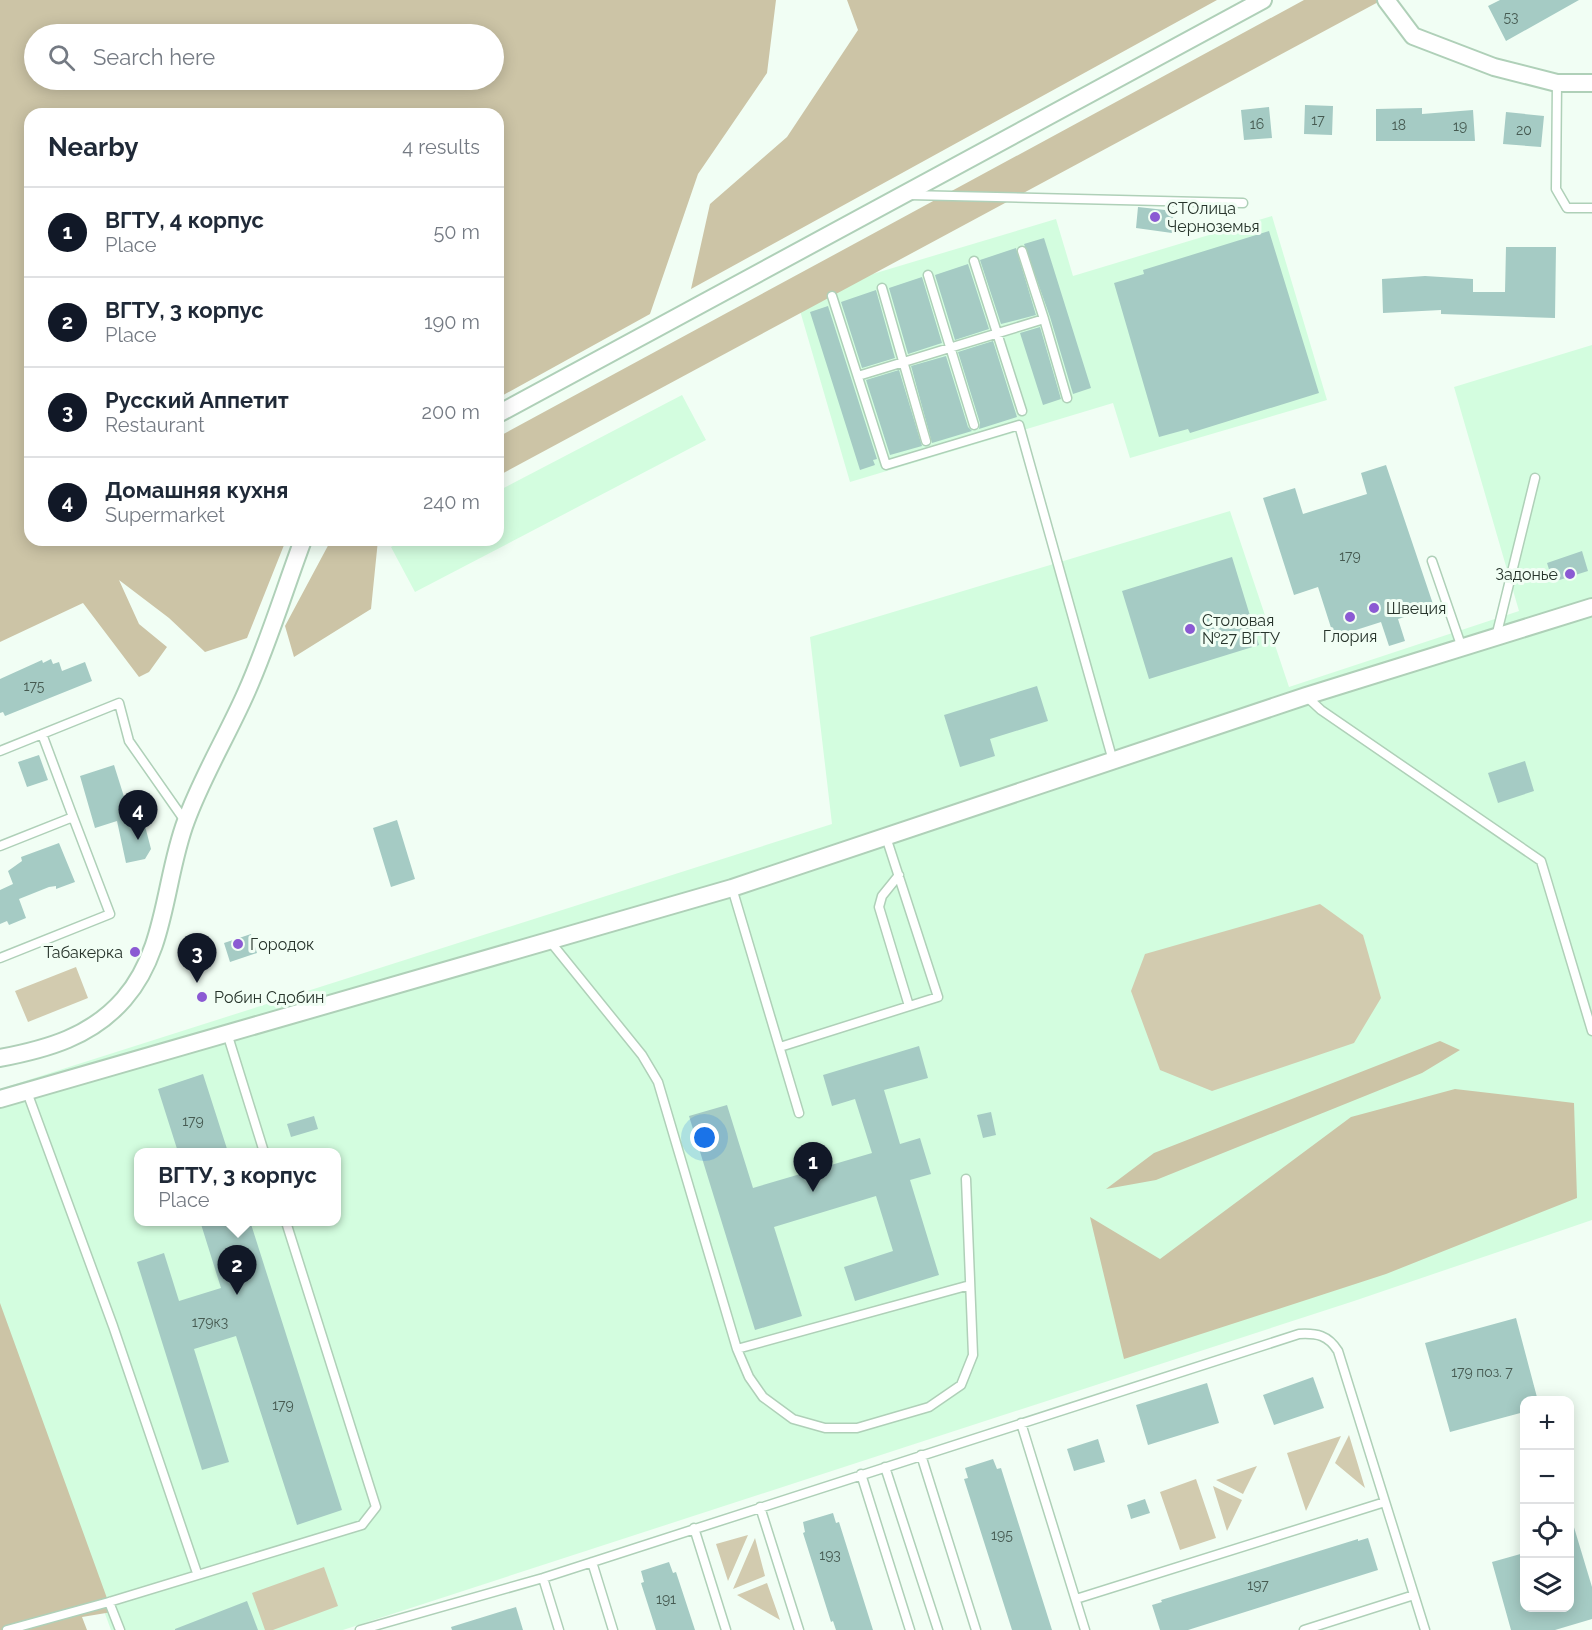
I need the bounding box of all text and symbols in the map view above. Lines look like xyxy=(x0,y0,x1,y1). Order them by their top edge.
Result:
house number: 53 xyxy=(1503,9,1519,25)
search box xyxy=(24,24,504,90)
icon: search xyxy=(45,41,78,74)
text: Search here xyxy=(93,44,215,70)
house number: 17 xyxy=(1311,112,1325,128)
house number: 16 xyxy=(1250,116,1264,132)
house number: 18 xyxy=(1392,117,1406,133)
house number: 19 xyxy=(1453,118,1467,134)
house number: 20 xyxy=(1516,122,1532,138)
text: Nearby xyxy=(48,132,138,162)
text: 4 results xyxy=(402,135,480,159)
place label: СТОлица Черноземья xyxy=(1167,199,1259,236)
text: ВГТУ, 4 корпус xyxy=(105,207,264,233)
marker: СТОлица Черноземья xyxy=(1148,210,1162,224)
text: 1 xyxy=(63,220,72,244)
text: 50 m xyxy=(433,220,480,244)
text: Place xyxy=(105,233,156,257)
text: ВГТУ, 3 корпус xyxy=(105,297,264,323)
text: 2 xyxy=(62,310,73,334)
text: 190 m xyxy=(424,310,480,334)
text: Place xyxy=(105,323,156,347)
text: Русский Аппетит xyxy=(105,387,289,413)
text: 3 xyxy=(62,400,73,424)
text: 200 m xyxy=(422,400,480,424)
text: Restaurant xyxy=(105,413,205,437)
text: Домашняя кухня xyxy=(105,477,288,503)
text: 4 xyxy=(62,490,73,514)
text: 240 m xyxy=(423,490,480,514)
text: Supermarket xyxy=(105,503,225,527)
house number: 179 xyxy=(1339,548,1361,564)
place label: Задонье xyxy=(1495,565,1558,584)
marker: Задонье xyxy=(1563,567,1577,581)
place label: Швеция xyxy=(1386,599,1446,618)
marker: Швеция xyxy=(1367,601,1381,615)
marker: Глория xyxy=(1343,610,1357,624)
place label: Столовая №27 ВГТУ xyxy=(1202,611,1280,648)
marker: Столовая №27 ВГТУ xyxy=(1183,622,1197,636)
place label: Глория xyxy=(1323,627,1377,646)
house number: 175 xyxy=(24,678,45,694)
pin: 4 xyxy=(118,790,158,840)
pin: 3 xyxy=(178,934,216,983)
place label: Городок xyxy=(250,935,314,954)
marker: Городок xyxy=(231,937,245,951)
place label: Табакерка xyxy=(44,943,123,962)
marker: Табакерка xyxy=(128,945,142,959)
place label: Робин Сдобин xyxy=(214,988,324,1007)
marker: Робин Сдобин xyxy=(195,990,209,1004)
house number: 179 xyxy=(182,1113,204,1129)
your location xyxy=(690,1123,719,1152)
pin: 1 xyxy=(794,1142,832,1192)
popup xyxy=(134,1148,341,1226)
text: ВГТУ, 3 корпус xyxy=(158,1162,317,1188)
text: Place xyxy=(158,1188,210,1212)
pin: 2 xyxy=(218,1246,256,1295)
house number: 179к3 xyxy=(192,1314,228,1330)
house number: 179 поз. 7 xyxy=(1451,1364,1513,1380)
map controls xyxy=(1520,1396,1574,1612)
button: + xyxy=(1520,1396,1574,1450)
house number: 179 xyxy=(272,1397,294,1413)
button: − xyxy=(1520,1450,1574,1504)
button: locate xyxy=(1520,1504,1574,1558)
house number: 195 xyxy=(991,1527,1013,1543)
house number: 193 xyxy=(819,1547,841,1563)
button: layers xyxy=(1520,1558,1574,1612)
house number: 197 xyxy=(1247,1577,1269,1593)
house number: 191 xyxy=(656,1591,676,1607)

